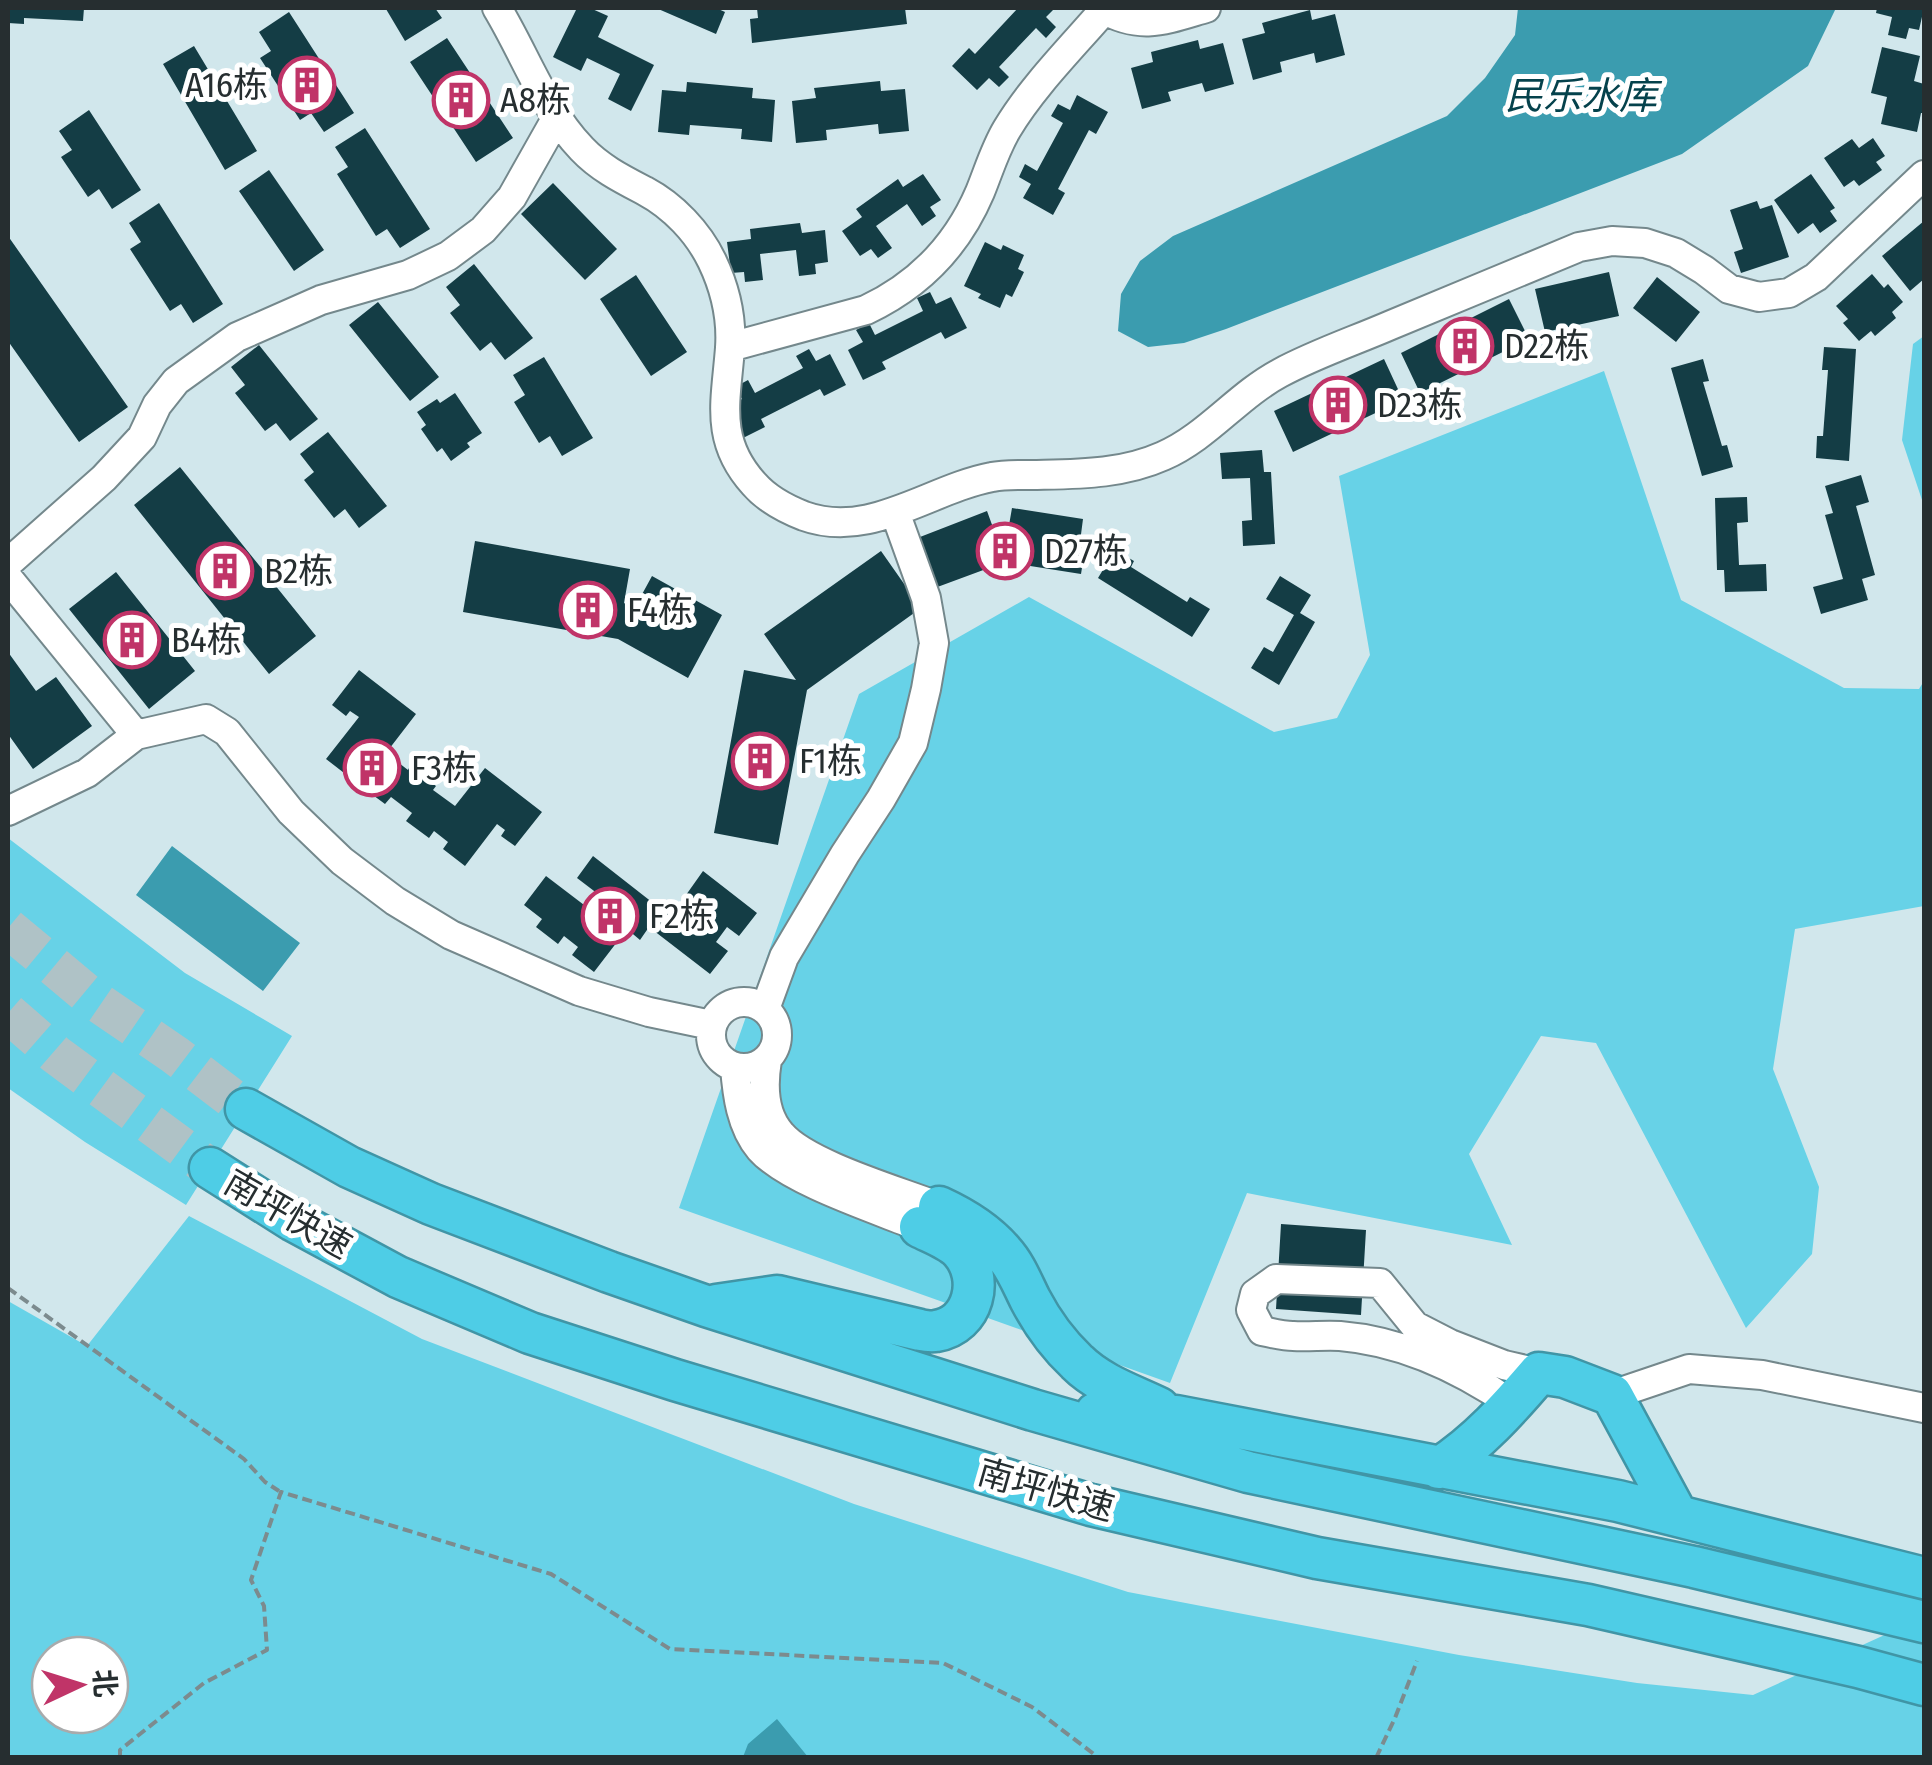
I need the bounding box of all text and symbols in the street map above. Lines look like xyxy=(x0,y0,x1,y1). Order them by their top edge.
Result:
building icon: A16栋 xyxy=(277,55,337,115)
place label: A16栋 xyxy=(185,64,268,106)
building icon: A8栋 xyxy=(431,70,491,130)
water label: 民乐水库 xyxy=(1505,73,1663,119)
place label: A8栋 xyxy=(500,79,571,121)
building icon: D22栋 xyxy=(1435,316,1495,376)
place label: D22栋 xyxy=(1504,325,1589,367)
building icon: D23栋 xyxy=(1308,375,1368,435)
place label: D23栋 xyxy=(1377,384,1463,426)
building icon: D27栋 xyxy=(975,521,1035,581)
place label: D27栋 xyxy=(1044,530,1128,572)
building icon: B2栋 xyxy=(195,541,255,601)
place label: B2栋 xyxy=(264,550,333,592)
building icon: F4栋 xyxy=(558,580,618,640)
place label: F4栋 xyxy=(627,589,693,631)
building icon: B4栋 xyxy=(102,610,162,670)
place label: B4栋 xyxy=(171,619,242,661)
building icon: F1栋 xyxy=(730,731,790,791)
building icon: F3栋 xyxy=(342,738,402,798)
place label: F1栋 xyxy=(799,740,862,782)
place label: F3栋 xyxy=(411,747,477,789)
building icon: F2栋 xyxy=(580,886,640,946)
place label: F2栋 xyxy=(649,895,715,937)
street label: 南坪快速 xyxy=(217,1161,359,1267)
street label: 南坪快速 xyxy=(973,1451,1119,1529)
north arrow xyxy=(30,1635,130,1735)
text: 北 xyxy=(87,1668,122,1698)

